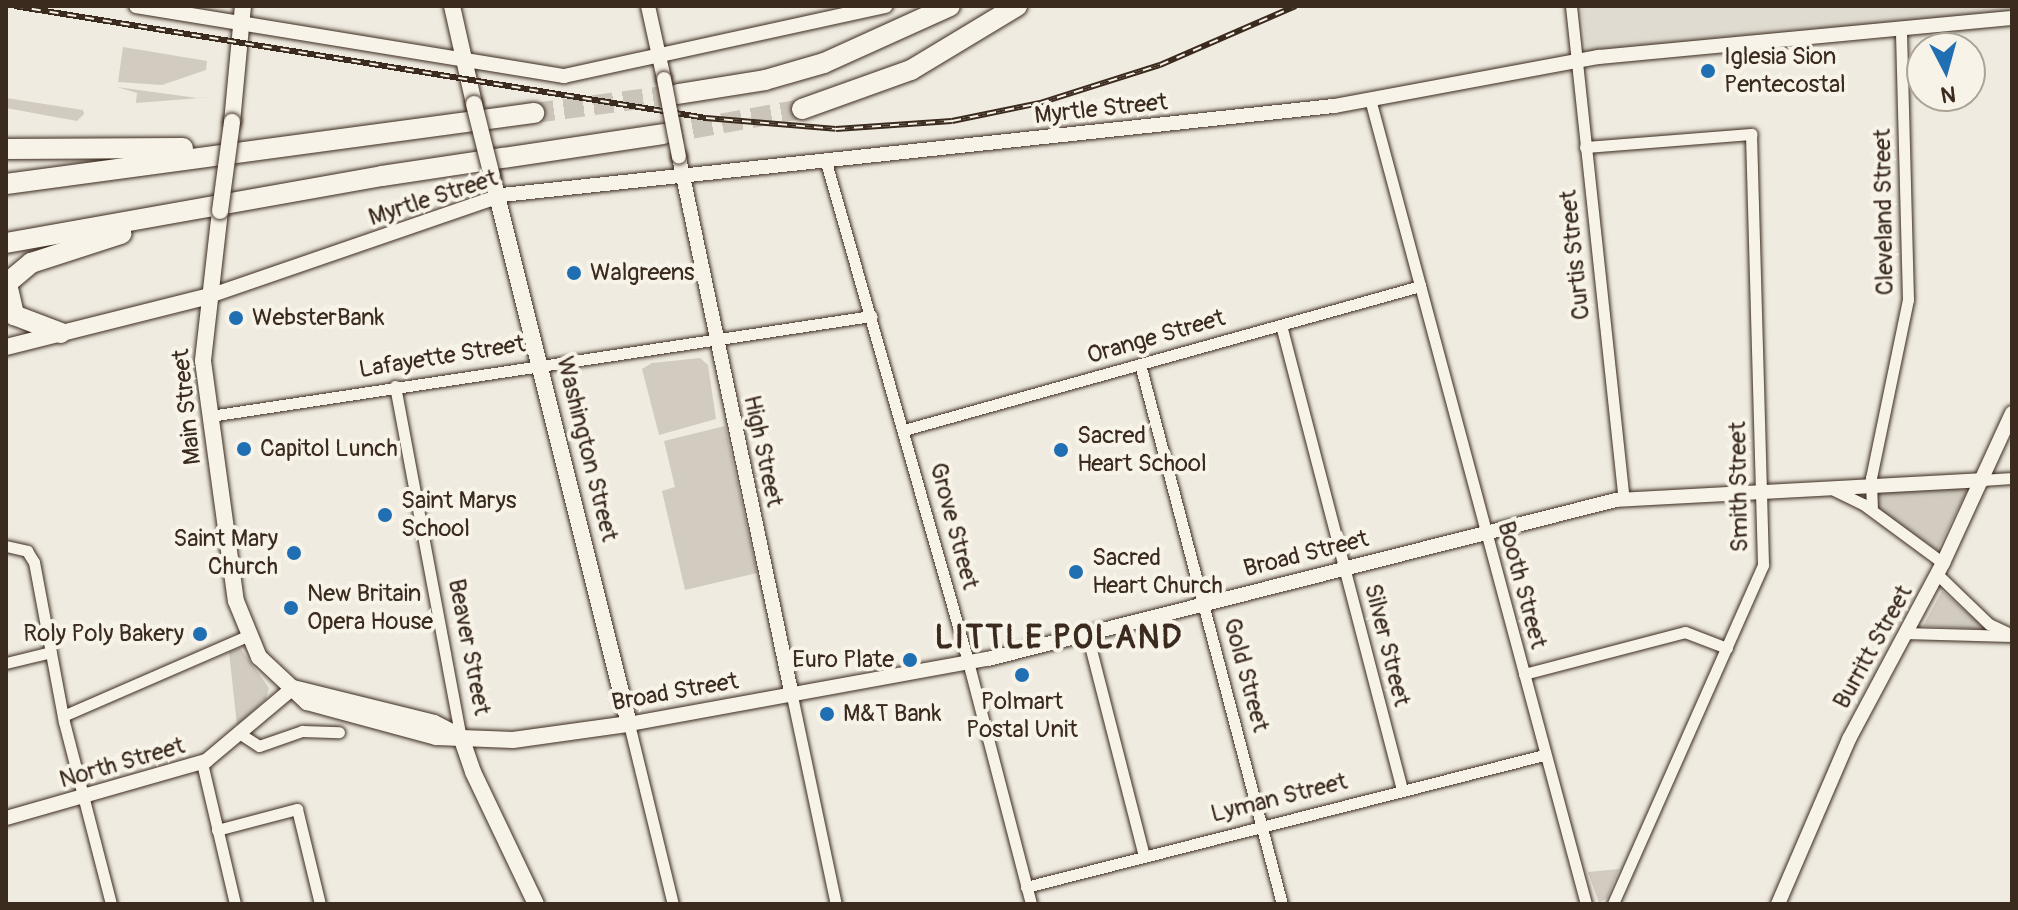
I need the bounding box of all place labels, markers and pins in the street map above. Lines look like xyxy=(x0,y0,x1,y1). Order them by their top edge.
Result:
place label: Iglesia Sion Pentecostal xyxy=(1724,43,1846,99)
marker: Iglesia Sion Pentecostal xyxy=(1699,62,1717,80)
place label: Walgreens xyxy=(590,259,695,287)
marker: Walgreens xyxy=(565,264,583,282)
place label: WebsterBank xyxy=(252,304,385,332)
marker: WebsterBank xyxy=(227,309,245,327)
place label: Sacred Heart School xyxy=(1077,422,1207,478)
place label: Capitol Lunch xyxy=(260,435,398,463)
marker: Capitol Lunch xyxy=(235,440,253,458)
marker: Sacred Heart School xyxy=(1052,441,1070,459)
place label: Saint Marys School xyxy=(401,487,516,543)
marker: Saint Marys School xyxy=(376,506,394,524)
place label: Saint Mary Church xyxy=(173,525,278,581)
marker: Saint Mary Church xyxy=(285,544,303,562)
place label: Sacred Heart Church xyxy=(1092,544,1223,600)
marker: Sacred Heart Church xyxy=(1067,563,1085,581)
place label: New Britain Opera House xyxy=(307,580,433,636)
marker: New Britain Opera House xyxy=(282,599,300,617)
place label: Roly Poly Bakery xyxy=(23,620,184,648)
marker: Roly Poly Bakery xyxy=(191,625,209,643)
place label: Euro Plate xyxy=(792,646,894,674)
marker: Euro Plate xyxy=(901,651,919,669)
marker: Polmart Postal Unit xyxy=(1013,666,1031,684)
place label: Polmart Postal Unit xyxy=(966,688,1078,744)
place label: M&T Bank xyxy=(843,700,941,728)
marker: M&T Bank xyxy=(818,705,836,723)

